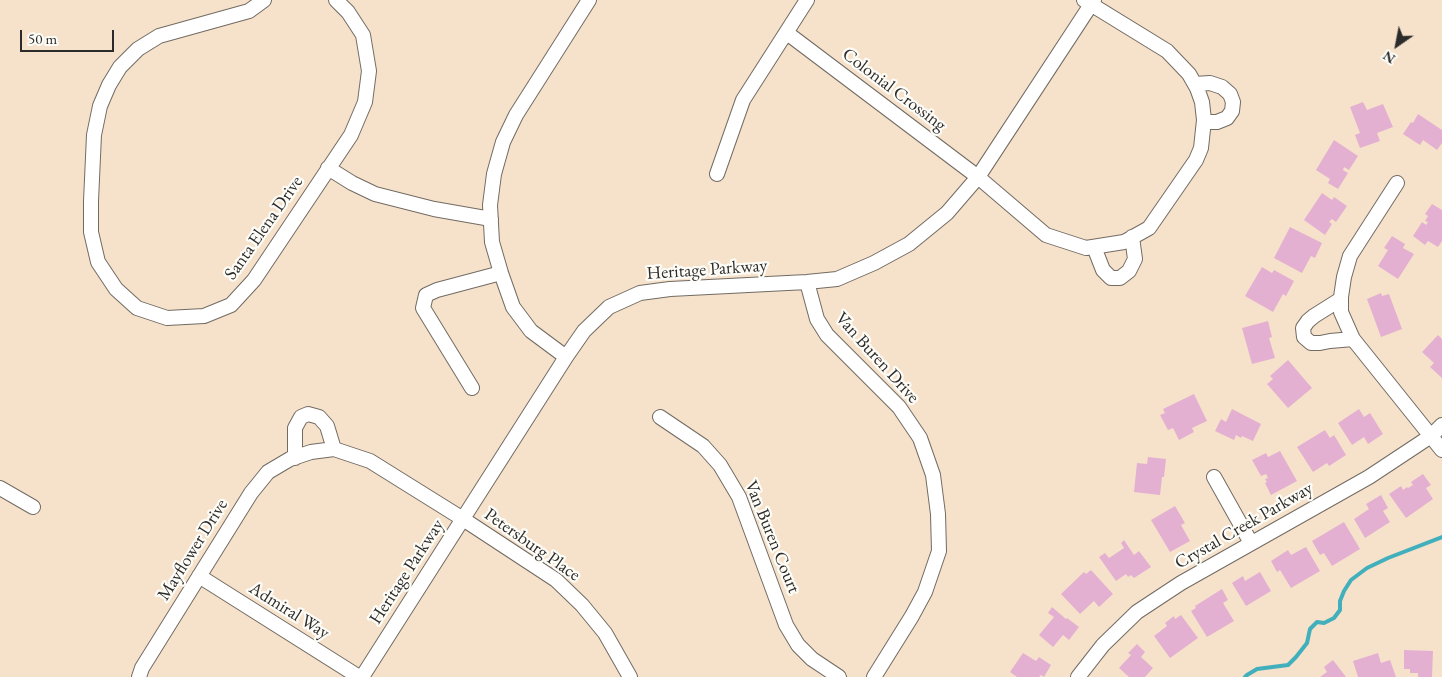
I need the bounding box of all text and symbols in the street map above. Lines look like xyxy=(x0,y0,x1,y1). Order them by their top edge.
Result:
scale bar xyxy=(22,20,116,52)
north arrow xyxy=(1372,20,1422,70)
text: 50 m xyxy=(28,29,57,48)
street label: Colonial Crossing xyxy=(838,44,950,136)
text: N xyxy=(1379,47,1398,68)
street label: Santa Elena Drive xyxy=(220,172,308,284)
street label: Heritage Parkway xyxy=(646,255,768,285)
street label: Van Buren Drive xyxy=(830,308,924,408)
street label: Van Buren Court xyxy=(740,478,804,596)
street label: Crystal Creek Parkway xyxy=(1171,478,1317,574)
street label: Mayflower Drive xyxy=(153,495,233,605)
street label: Petersburg Place xyxy=(480,504,584,586)
street label: Heritage Parkway xyxy=(365,515,449,629)
street label: Admiral Way xyxy=(245,578,333,644)

